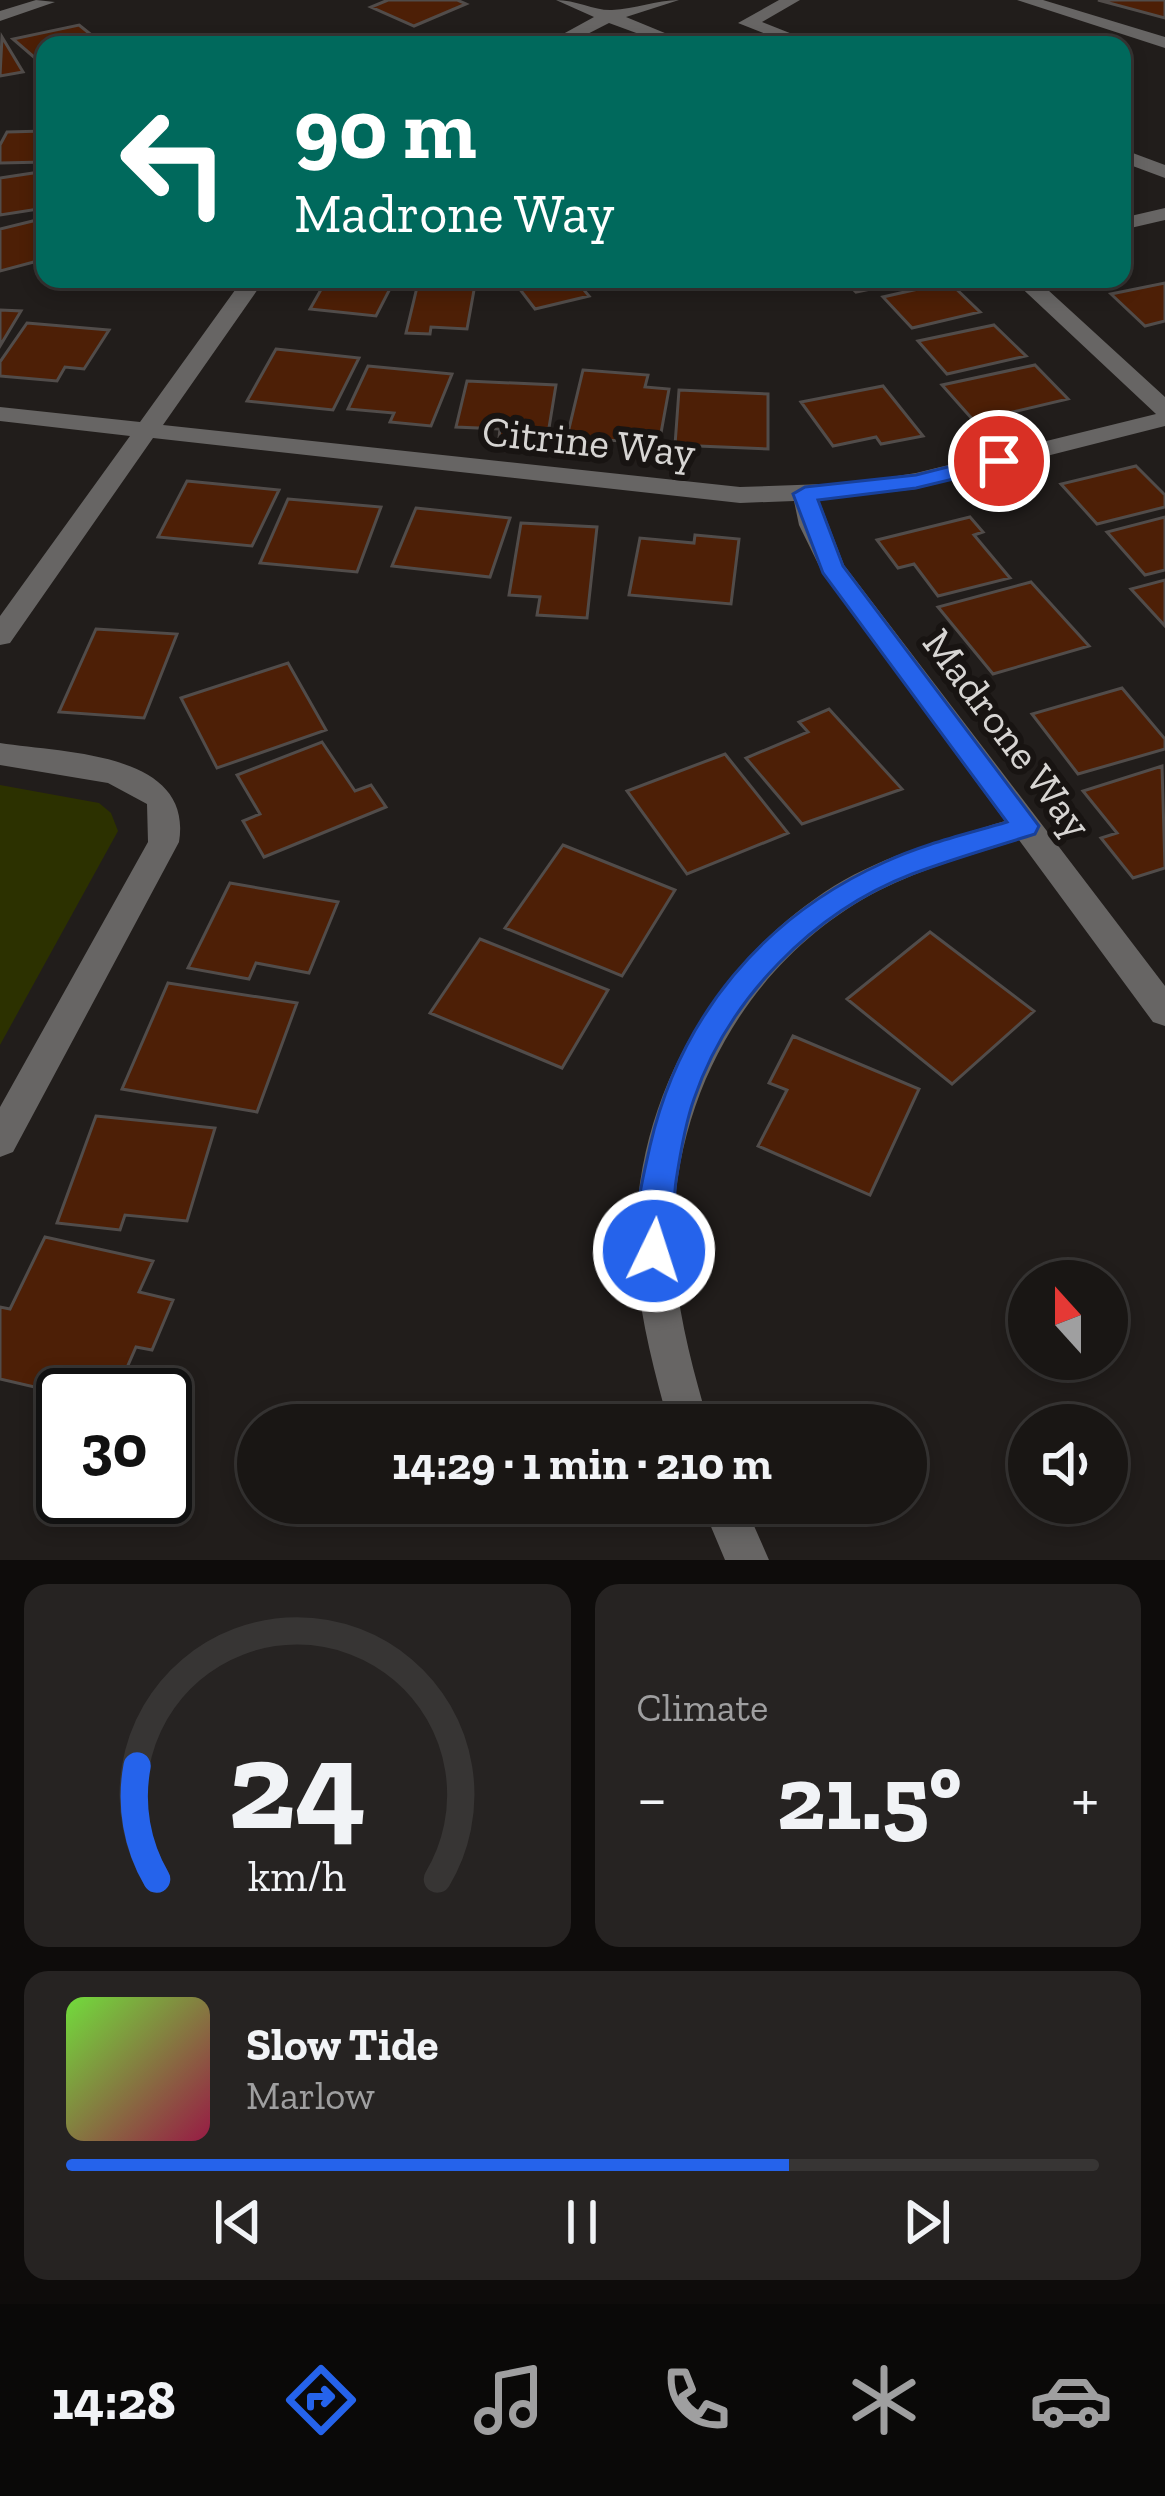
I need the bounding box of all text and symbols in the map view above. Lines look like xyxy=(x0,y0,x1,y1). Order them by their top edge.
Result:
text: 90 m xyxy=(294,79,477,180)
icon: left xyxy=(96,84,252,240)
text: Madrone Way xyxy=(294,181,615,246)
street label: Citrine Way xyxy=(480,405,699,478)
pin xyxy=(948,410,1050,512)
icon: arrive xyxy=(966,428,1032,494)
street label: Madrone Way xyxy=(912,618,1103,849)
position arrow xyxy=(591,1188,717,1314)
north arrow xyxy=(1008,1260,1128,1380)
map controls xyxy=(1008,1260,1128,1524)
speed limit sign: 30 xyxy=(36,1368,192,1524)
button: sound xyxy=(1008,1404,1128,1524)
text: 14:29 · 1 min · 210 m xyxy=(392,1437,772,1491)
text: Climate xyxy=(637,1684,768,1731)
text: 24 xyxy=(228,1710,366,1860)
text: 21.5° xyxy=(777,1744,962,1852)
text: − xyxy=(637,1759,667,1838)
text: + xyxy=(1071,1759,1099,1838)
text: km/h xyxy=(248,1850,346,1901)
text: Slow Tide xyxy=(246,2018,439,2072)
text: Marlow xyxy=(246,2072,375,2119)
icon: previous xyxy=(205,2189,271,2255)
icon: pause xyxy=(549,2189,615,2255)
icon: next xyxy=(894,2189,960,2255)
icon: directions xyxy=(279,2358,363,2442)
icon: music xyxy=(467,2358,551,2442)
icon: phone xyxy=(654,2358,738,2442)
icon: climate xyxy=(842,2358,926,2442)
icon: car xyxy=(1029,2358,1113,2442)
text: 14:28 xyxy=(52,2368,176,2433)

